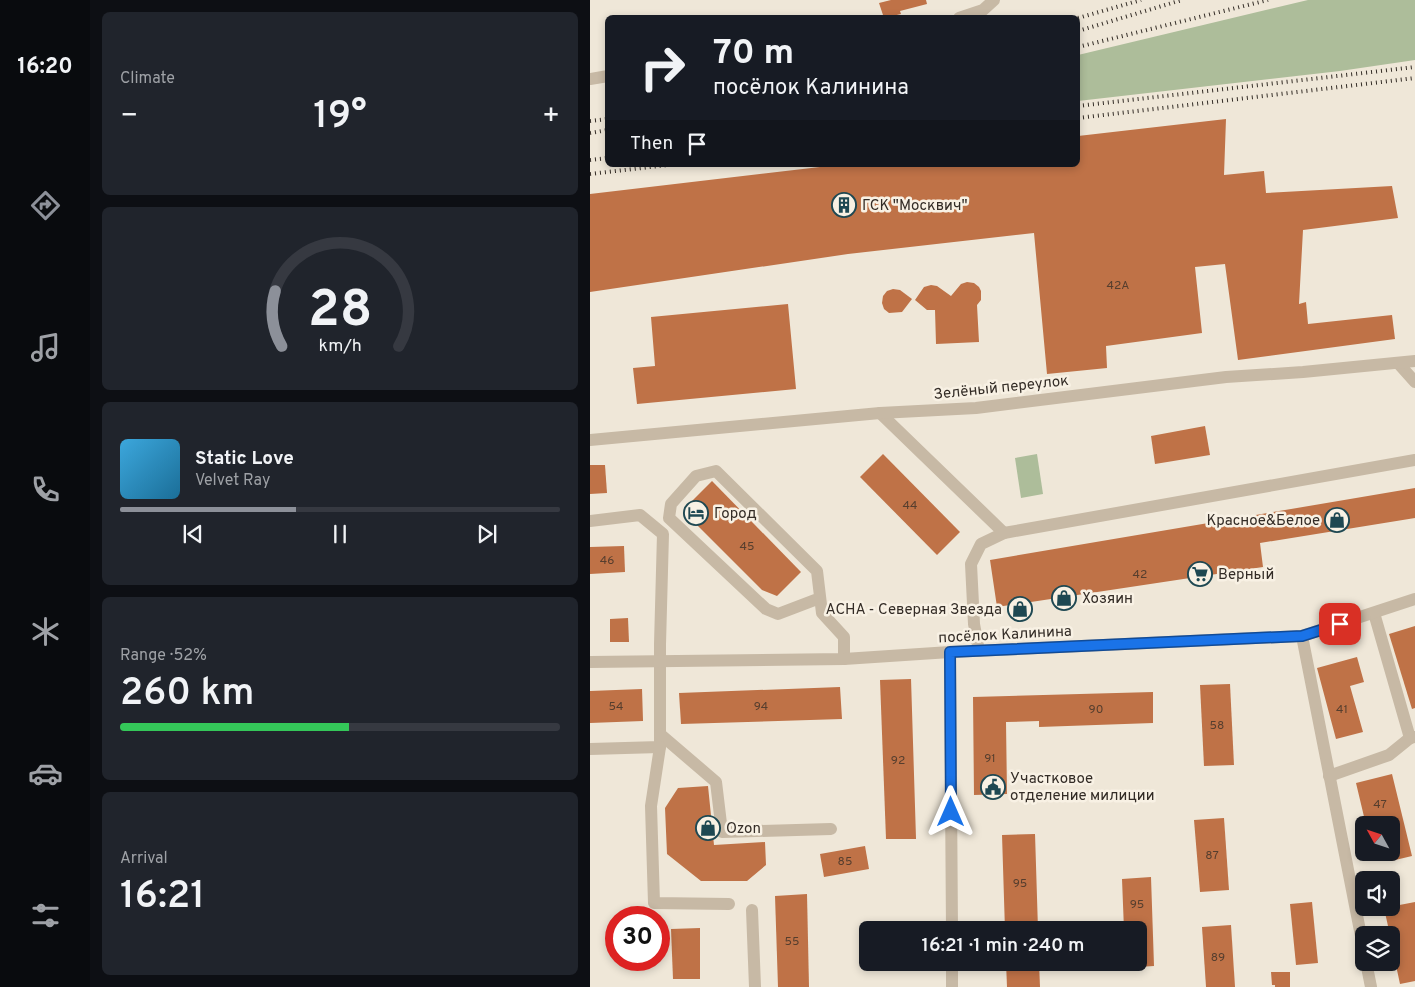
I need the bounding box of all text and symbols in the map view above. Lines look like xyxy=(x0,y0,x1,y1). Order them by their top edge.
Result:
text: 70 m xyxy=(713,32,794,76)
icon: right xyxy=(630,35,695,100)
text: 16:20 xyxy=(17,54,73,81)
text: Climate xyxy=(120,69,175,89)
text: посёлок Калинина xyxy=(713,75,909,102)
text: 19° xyxy=(313,93,367,142)
text: − xyxy=(120,99,138,135)
text: + xyxy=(542,99,560,135)
icon: arrive xyxy=(683,130,711,158)
text: Then xyxy=(630,132,673,156)
icon: directions xyxy=(28,188,63,223)
building icon: ГСК "Москвич" xyxy=(831,192,857,218)
place label: ГСК "Москвич" xyxy=(862,197,968,216)
house number: 42А xyxy=(1107,278,1129,294)
text: 28 xyxy=(308,279,372,345)
icon: music xyxy=(28,330,63,365)
text: km/h xyxy=(318,335,362,358)
street label: Зелёный переулок xyxy=(933,372,1070,405)
text: Static Love xyxy=(195,447,294,471)
text: Velvet Ray xyxy=(195,471,270,491)
icon: phone xyxy=(28,472,63,507)
house number: 44 xyxy=(903,498,917,514)
hotel icon: Город xyxy=(683,500,709,526)
place label: Город xyxy=(714,505,757,524)
shop icon: Красное&Белое xyxy=(1324,507,1350,533)
place label: Красное&Белое xyxy=(1206,512,1320,531)
icon: previous xyxy=(179,520,207,548)
icon: pause xyxy=(326,520,354,548)
icon: next xyxy=(473,520,501,548)
house number: 45 xyxy=(740,539,754,555)
house number: 46 xyxy=(600,553,614,569)
supermarket icon: Верный xyxy=(1187,561,1213,587)
place label: Верный xyxy=(1218,566,1274,585)
house number: 42 xyxy=(1133,567,1147,583)
shop icon: Хозяин xyxy=(1051,585,1077,611)
place label: Хозяин xyxy=(1082,590,1133,609)
shop icon: АСНА - Северная Звезда xyxy=(1007,596,1033,622)
place label: АСНА - Северная Звезда xyxy=(826,601,1002,620)
pin xyxy=(1319,603,1361,645)
icon: arrive xyxy=(1326,610,1354,638)
icon: climate xyxy=(28,614,63,649)
street label: посёлок Калинина xyxy=(938,623,1072,648)
text: Range · 52% xyxy=(120,646,207,666)
text: 260 km xyxy=(120,670,254,719)
house number: 54 xyxy=(608,699,624,715)
house number: 94 xyxy=(754,699,768,715)
house number: 90 xyxy=(1089,702,1103,718)
house number: 41 xyxy=(1336,702,1348,718)
house number: 58 xyxy=(1210,718,1224,734)
house number: 91 xyxy=(984,751,996,767)
house number: 92 xyxy=(891,753,905,769)
icon: car xyxy=(28,756,63,791)
place label: Участковое отделение милиции xyxy=(1010,770,1155,806)
public building icon: Участковое отделение милиции xyxy=(980,774,1006,800)
position arrow xyxy=(924,785,976,837)
house number: 47 xyxy=(1373,797,1387,813)
shop icon: Ozon xyxy=(695,815,721,841)
north arrow xyxy=(1355,816,1400,861)
map controls xyxy=(1355,816,1400,971)
place label: Ozon xyxy=(726,820,761,839)
house number: 87 xyxy=(1205,848,1219,864)
text: Arrival xyxy=(120,849,168,869)
house number: 85 xyxy=(838,854,852,870)
button: sound xyxy=(1355,871,1400,916)
text: 16:21 xyxy=(120,873,205,922)
house number: 95 xyxy=(1013,876,1027,892)
house number: 95 xyxy=(1130,897,1144,913)
icon: filters xyxy=(28,898,63,933)
speed limit sign: 30 xyxy=(605,906,670,971)
button: layers xyxy=(1355,926,1400,971)
house number: 55 xyxy=(785,934,799,950)
text: 16:21 · 1 min · 240 m xyxy=(921,934,1085,958)
house number: 89 xyxy=(1211,950,1225,966)

